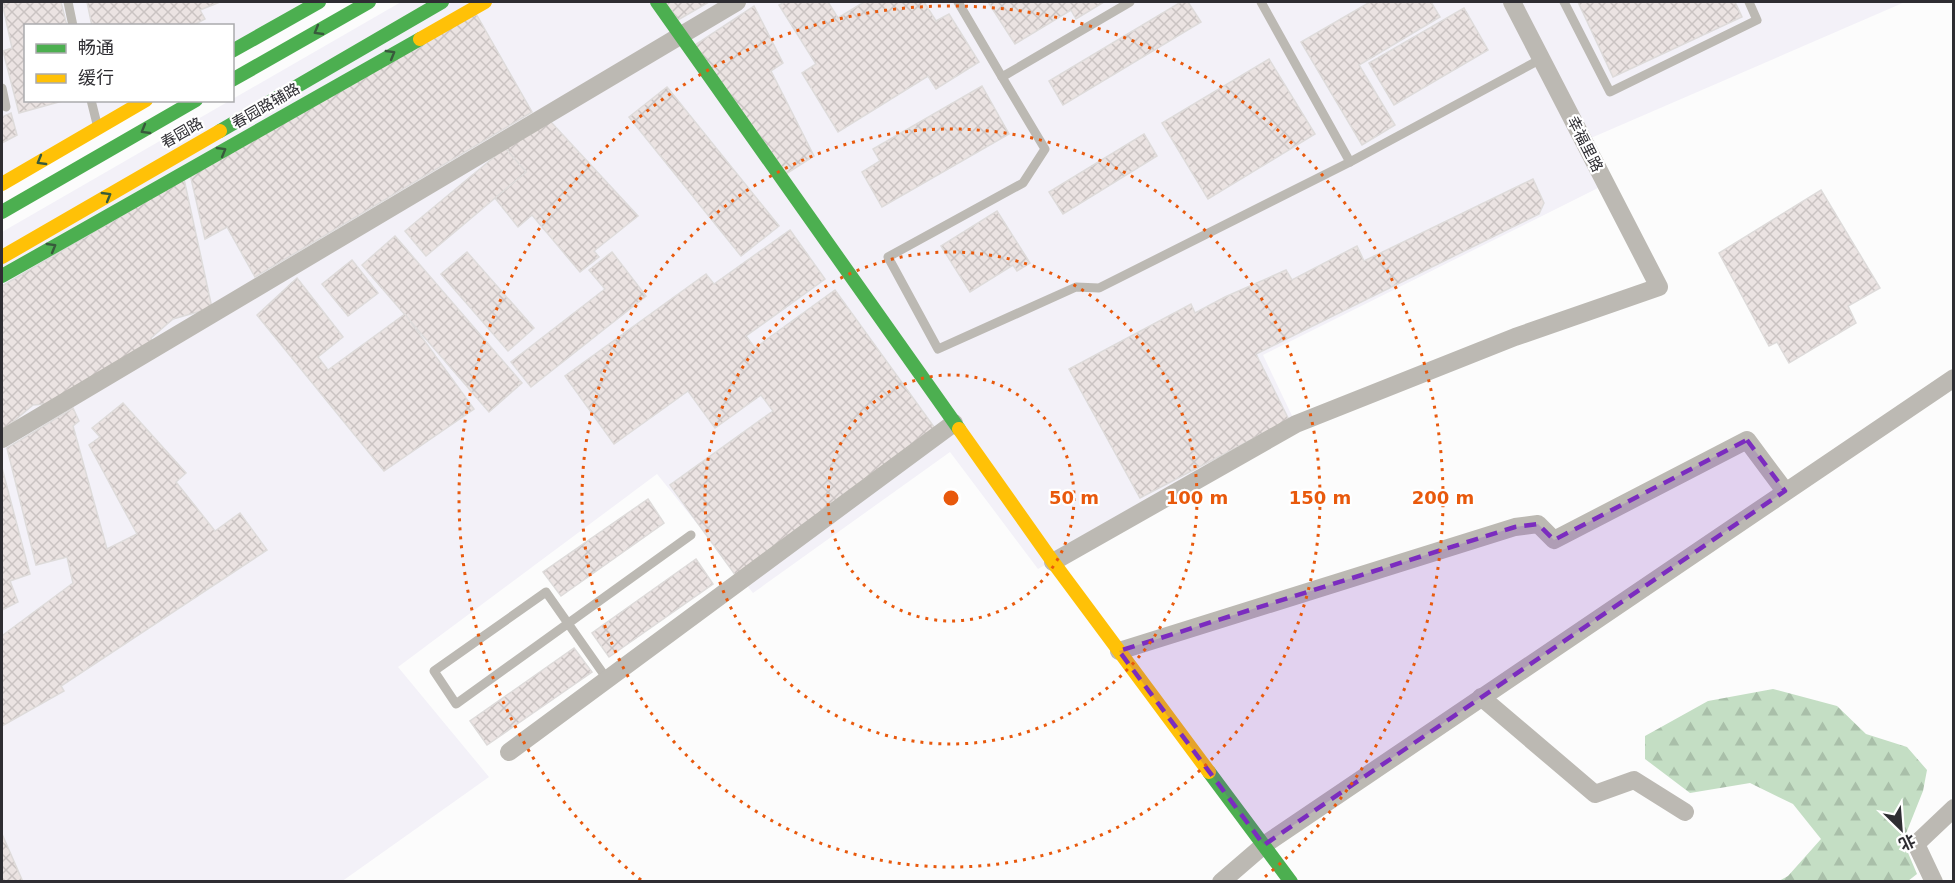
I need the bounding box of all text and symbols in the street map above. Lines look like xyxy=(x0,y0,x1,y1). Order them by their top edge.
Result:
one-way arrow xyxy=(314,23,324,35)
legend xyxy=(24,24,234,102)
text: 畅通 xyxy=(78,37,114,58)
one-way arrow xyxy=(385,50,395,62)
text: 缓行 xyxy=(78,67,114,88)
street label: 春园路辅路 xyxy=(229,79,303,133)
street label: 幸福里路 xyxy=(1563,113,1607,175)
street label: 春园路 xyxy=(158,114,206,152)
one-way arrow xyxy=(141,122,152,134)
one-way arrow xyxy=(216,146,226,158)
one-way arrow xyxy=(37,154,47,165)
one-way arrow xyxy=(101,192,111,203)
one-way arrow xyxy=(46,243,56,254)
text: 50 m xyxy=(1049,487,1099,508)
text: 100 m xyxy=(1166,487,1228,508)
text: 150 m xyxy=(1289,487,1351,508)
text: 200 m xyxy=(1412,487,1474,508)
centre of rings xyxy=(941,488,961,508)
north arrow xyxy=(1871,799,1931,859)
text: 北 xyxy=(1896,830,1918,854)

